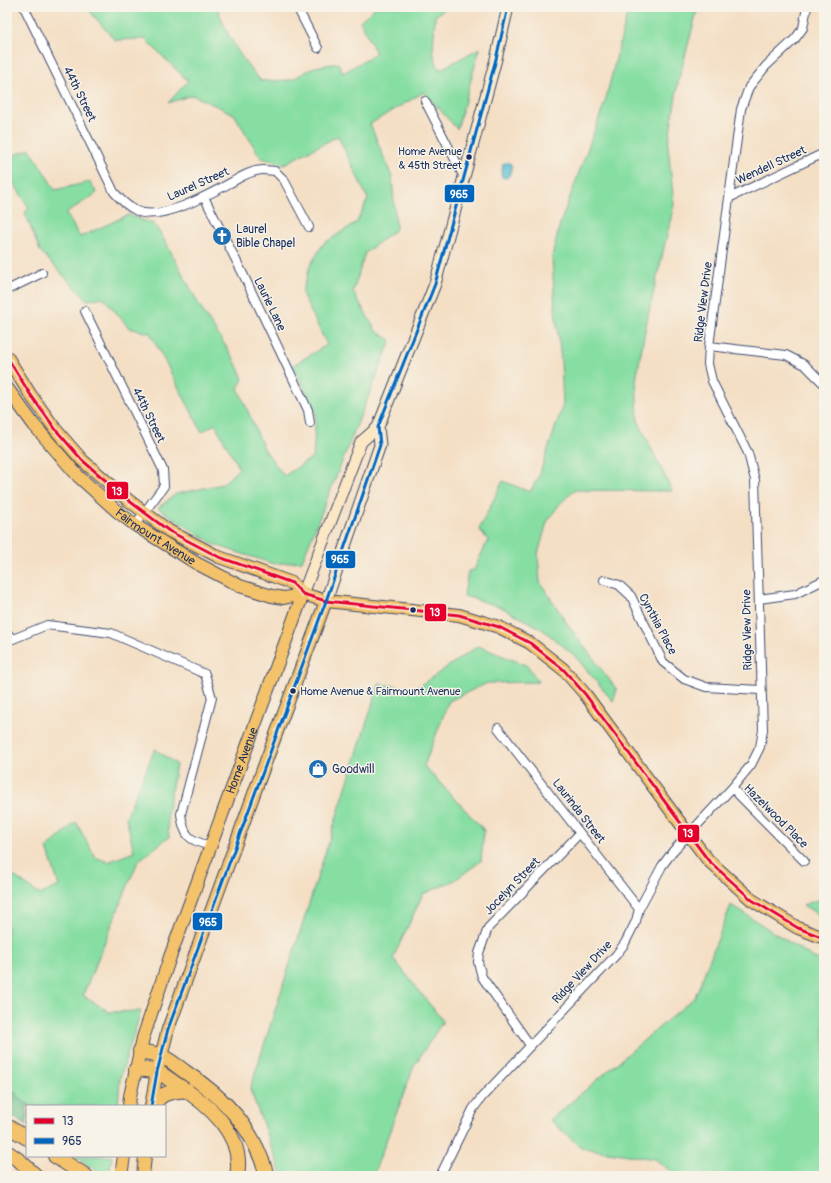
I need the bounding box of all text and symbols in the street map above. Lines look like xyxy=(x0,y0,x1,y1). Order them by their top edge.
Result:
street label: 44th Street xyxy=(60,64,99,124)
street label: Wendell Street xyxy=(734,143,809,188)
place label: Home Avenue & 45th Street xyxy=(398,145,463,172)
marker: Home Avenue & 45th Street xyxy=(464,152,474,162)
street label: Laurel Street xyxy=(165,164,232,205)
line badge: 965 xyxy=(444,184,475,203)
text: 965 xyxy=(450,188,468,201)
place label: Laurel Bible Chapel xyxy=(236,222,295,251)
church icon: Laurel Bible Chapel xyxy=(211,225,233,247)
street label: Ridge View Drive xyxy=(691,261,716,343)
street label: Laurie Lane xyxy=(250,275,289,334)
street label: 44th Street xyxy=(129,385,168,445)
line badge: 13 xyxy=(106,481,129,500)
text: 13 xyxy=(112,485,122,498)
street label: Fairmount Avenue xyxy=(112,506,198,569)
line badge: 965 xyxy=(325,550,356,569)
text: 965 xyxy=(331,553,349,566)
street label: Ridge View Drive xyxy=(739,589,756,671)
street label: Cynthia Place xyxy=(635,591,680,657)
line badge: 13 xyxy=(424,603,447,622)
unlabelled marker xyxy=(408,605,418,615)
text: 13 xyxy=(430,606,440,619)
place label: Home Avenue & Fairmount Avenue xyxy=(300,685,461,698)
marker: Home Avenue & Fairmount Avenue xyxy=(288,686,298,696)
street label: Home Avenue xyxy=(223,725,261,796)
shop icon: Goodwill xyxy=(307,758,329,780)
place label: Goodwill xyxy=(332,762,375,777)
street label: Laurinda Street xyxy=(549,776,609,847)
street label: Hazelwood Place xyxy=(740,781,811,852)
line badge: 13 xyxy=(677,824,700,843)
text: 13 xyxy=(683,827,693,840)
street label: Jocelyn Street xyxy=(481,854,544,918)
line badge: 965 xyxy=(192,912,223,931)
text: 965 xyxy=(199,916,217,929)
street label: Ridge View Drive xyxy=(549,938,616,1007)
legend xyxy=(26,1105,166,1157)
text: 13 xyxy=(62,1114,74,1129)
text: 965 xyxy=(62,1134,82,1149)

